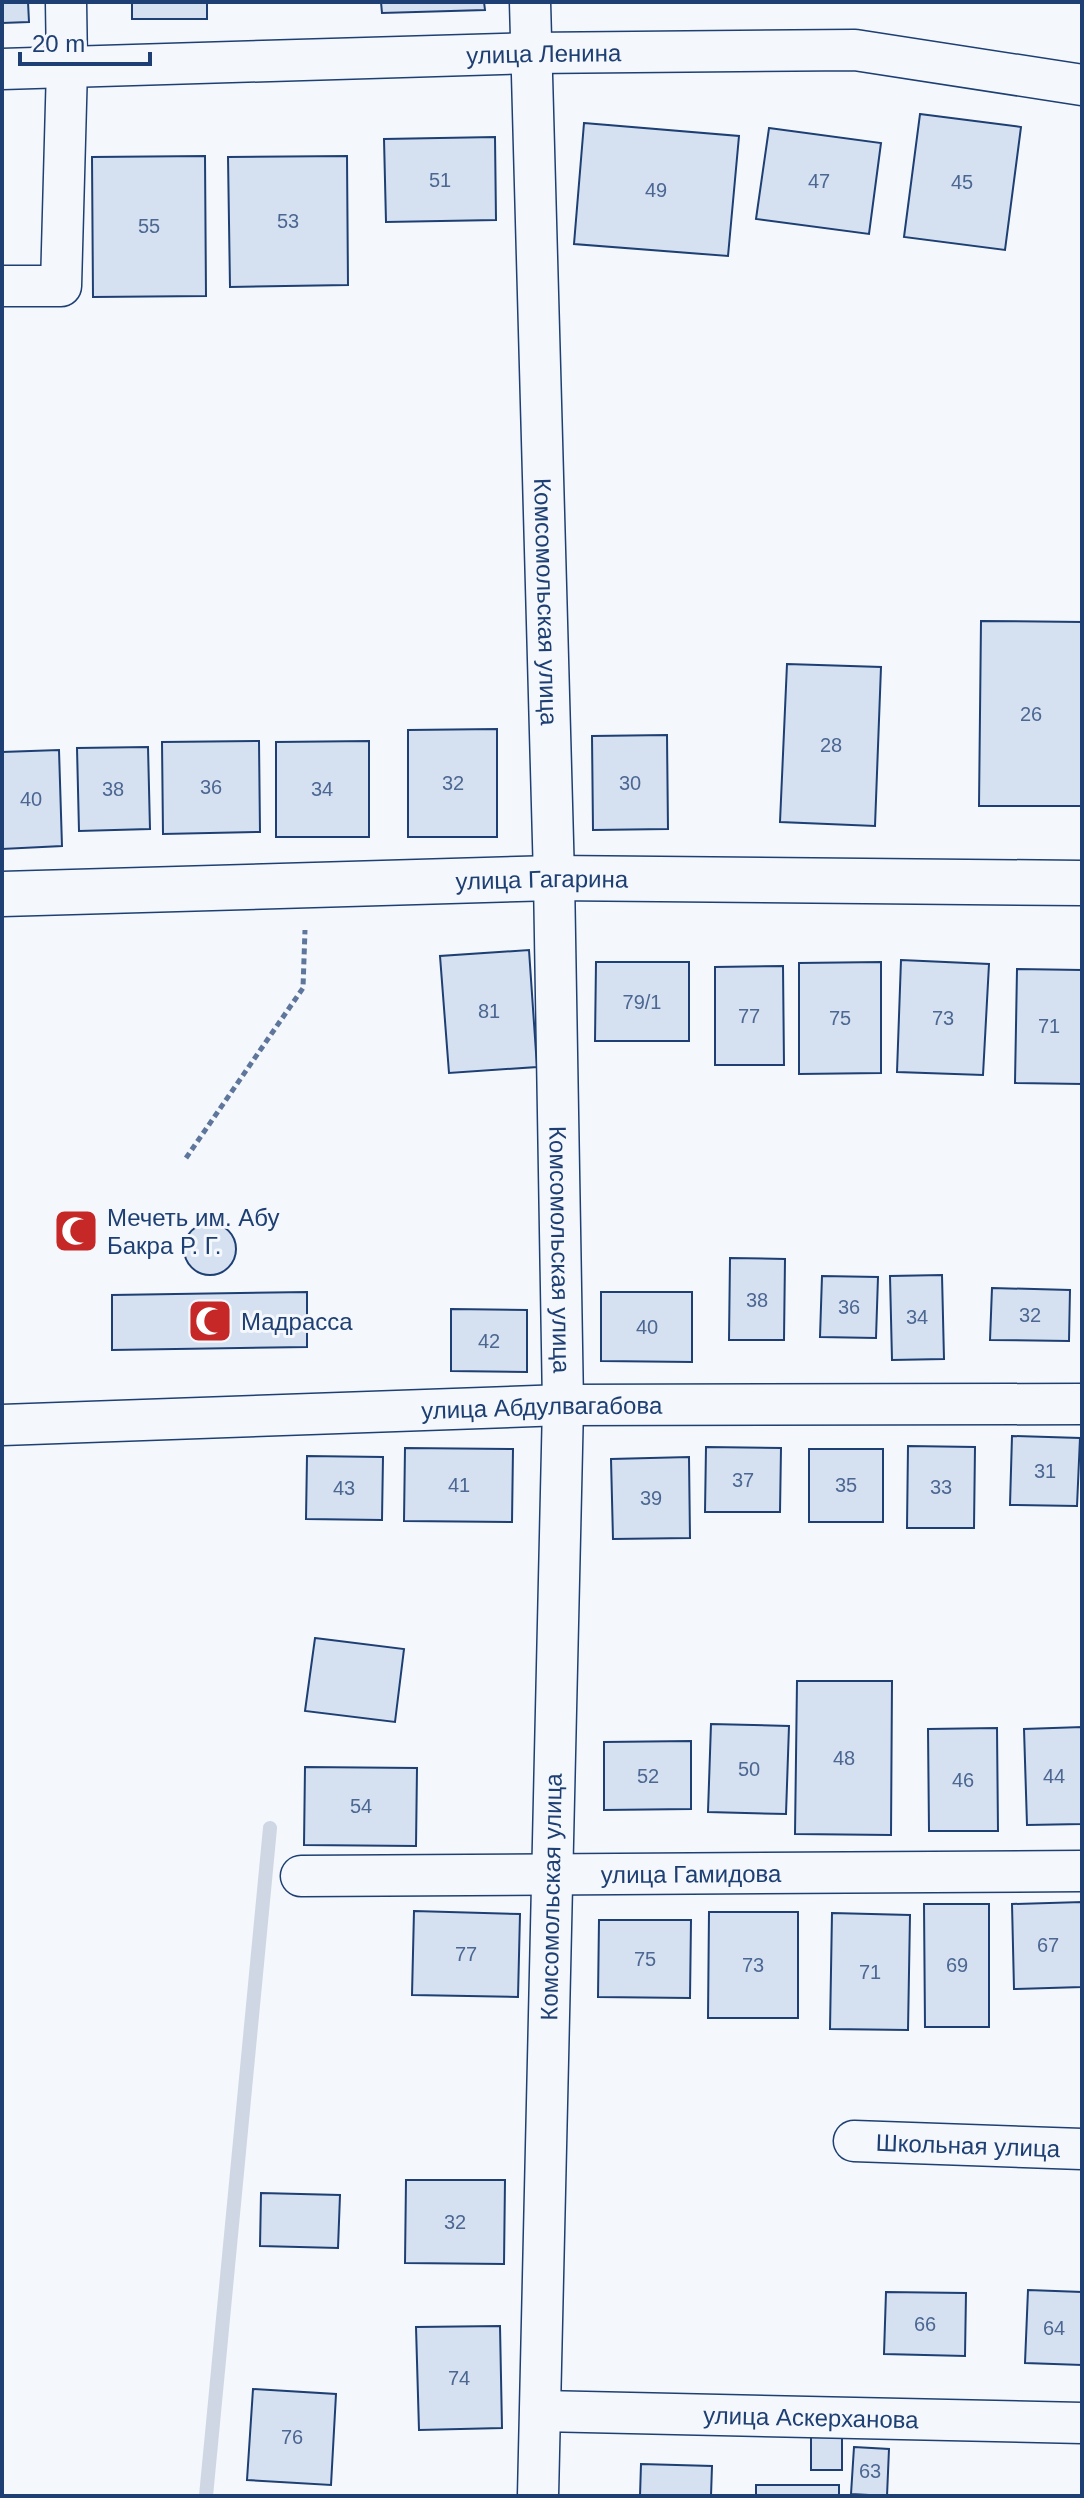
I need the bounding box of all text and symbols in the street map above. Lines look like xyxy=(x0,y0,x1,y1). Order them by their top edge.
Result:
scale bar xyxy=(20,16,150,66)
text: 20 m xyxy=(32,30,85,57)
street label: улица Ленина xyxy=(466,39,622,68)
house number: 51 xyxy=(429,169,451,191)
house number: 47 xyxy=(808,170,830,192)
house number: 45 xyxy=(951,171,973,193)
house number: 49 xyxy=(645,179,667,201)
house number: 53 xyxy=(277,210,299,232)
house number: 55 xyxy=(138,215,160,237)
street label: Комсомольская улица xyxy=(530,478,563,726)
house number: 26 xyxy=(1020,703,1042,725)
house number: 28 xyxy=(820,734,842,756)
house number: 32 xyxy=(442,772,464,794)
house number: 30 xyxy=(619,772,641,794)
house number: 36 xyxy=(200,776,222,798)
house number: 38 xyxy=(102,778,124,800)
house number: 34 xyxy=(311,778,333,800)
house number: 40 xyxy=(20,788,42,810)
street label: улица Гагарина xyxy=(455,864,629,894)
house number: 79/1 xyxy=(623,991,661,1013)
house number: 81 xyxy=(478,1000,500,1022)
house number: 77 xyxy=(738,1005,760,1027)
house number: 75 xyxy=(829,1007,851,1029)
house number: 73 xyxy=(932,1007,954,1029)
house number: 71 xyxy=(1038,1015,1060,1037)
street label: Комсомольская улица xyxy=(545,1126,576,1374)
place label: Мечеть им. Абу Бакра Р. Г. xyxy=(107,1204,280,1259)
mosque icon: Мечеть им. Абу Бакра Р. Г. xyxy=(52,1207,100,1255)
house number: 38 xyxy=(746,1289,768,1311)
house number: 36 xyxy=(838,1296,860,1318)
mosque icon: Мадрасса xyxy=(186,1297,234,1345)
house number: 32 xyxy=(1019,1304,1041,1326)
house number: 34 xyxy=(906,1306,928,1328)
place label: Мадрасса xyxy=(241,1308,353,1335)
house number: 40 xyxy=(636,1316,658,1338)
house number: 42 xyxy=(478,1330,500,1352)
street label: улица Абдулвагабова xyxy=(421,1391,663,1424)
house number: 31 xyxy=(1034,1460,1056,1482)
house number: 37 xyxy=(732,1469,754,1491)
house number: 41 xyxy=(448,1474,470,1496)
house number: 35 xyxy=(835,1474,857,1496)
house number: 33 xyxy=(930,1476,952,1498)
house number: 43 xyxy=(333,1477,355,1499)
house number: 39 xyxy=(640,1487,662,1509)
house number: 48 xyxy=(833,1747,855,1769)
house number: 50 xyxy=(738,1758,760,1780)
house number: 52 xyxy=(637,1765,659,1787)
house number: 44 xyxy=(1043,1765,1065,1787)
house number: 46 xyxy=(952,1769,974,1791)
street label: Комсомольская улица xyxy=(535,1772,567,2021)
house number: 54 xyxy=(350,1795,372,1817)
street label: улица Гамидова xyxy=(600,1859,782,1888)
house number: 67 xyxy=(1037,1934,1059,1956)
house number: 77 xyxy=(455,1943,477,1965)
house number: 75 xyxy=(634,1948,656,1970)
house number: 73 xyxy=(742,1954,764,1976)
house number: 69 xyxy=(946,1954,968,1976)
house number: 71 xyxy=(859,1961,881,1983)
street label: Школьная улица xyxy=(875,2128,1061,2162)
house number: 32 xyxy=(444,2211,466,2233)
house number: 66 xyxy=(914,2313,936,2335)
house number: 64 xyxy=(1043,2317,1065,2339)
house number: 74 xyxy=(448,2367,470,2389)
street label: улица Аскерханова xyxy=(703,2401,920,2433)
house number: 76 xyxy=(281,2426,303,2448)
house number: 63 xyxy=(859,2460,881,2482)

